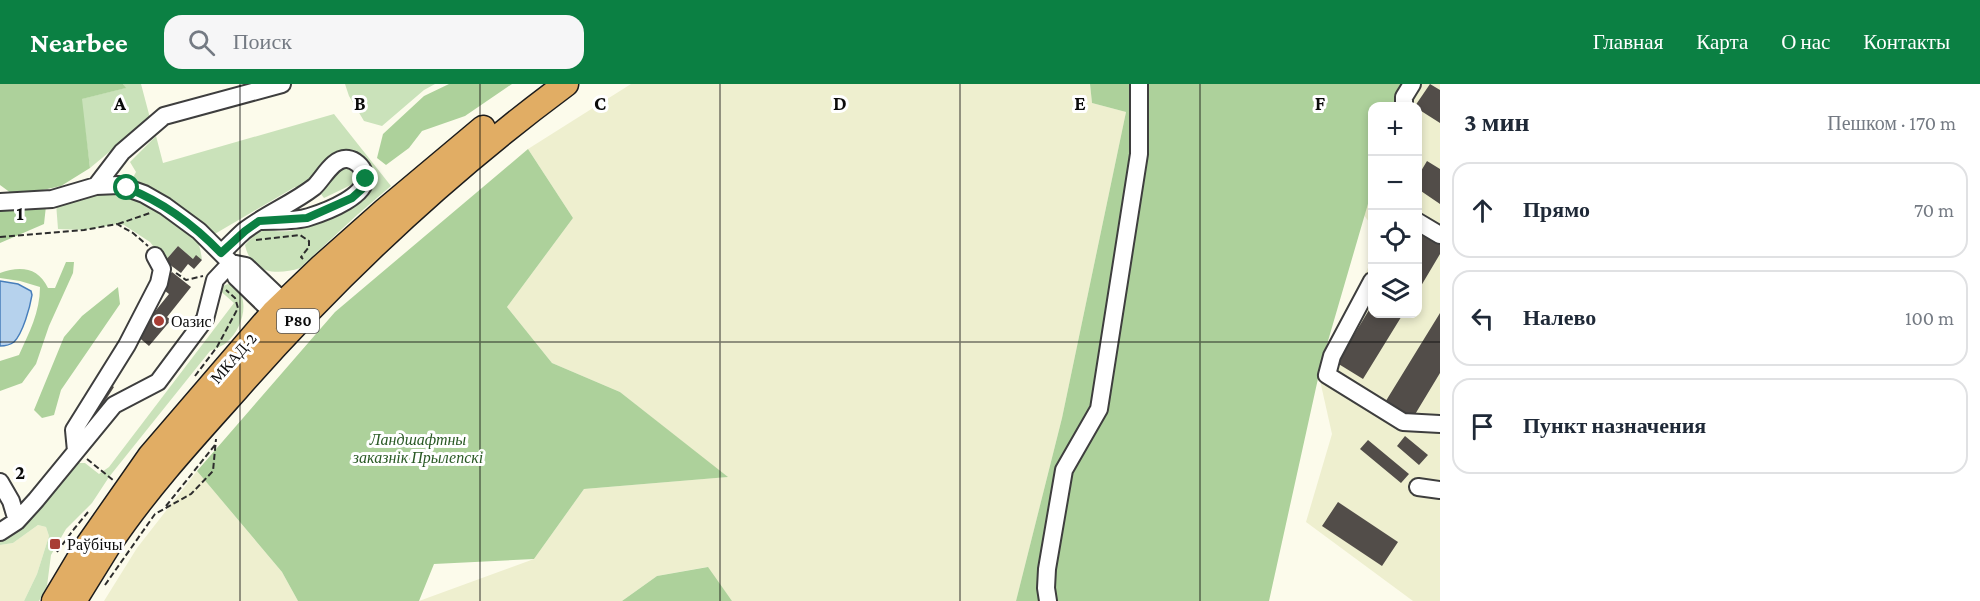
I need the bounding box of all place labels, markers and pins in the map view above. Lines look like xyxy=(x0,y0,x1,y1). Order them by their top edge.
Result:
place label: Оазис xyxy=(171,313,212,330)
marker: Оазис xyxy=(152,314,166,328)
place label: Раўбічы xyxy=(67,536,123,554)
marker: Раўбічы xyxy=(48,537,62,551)

